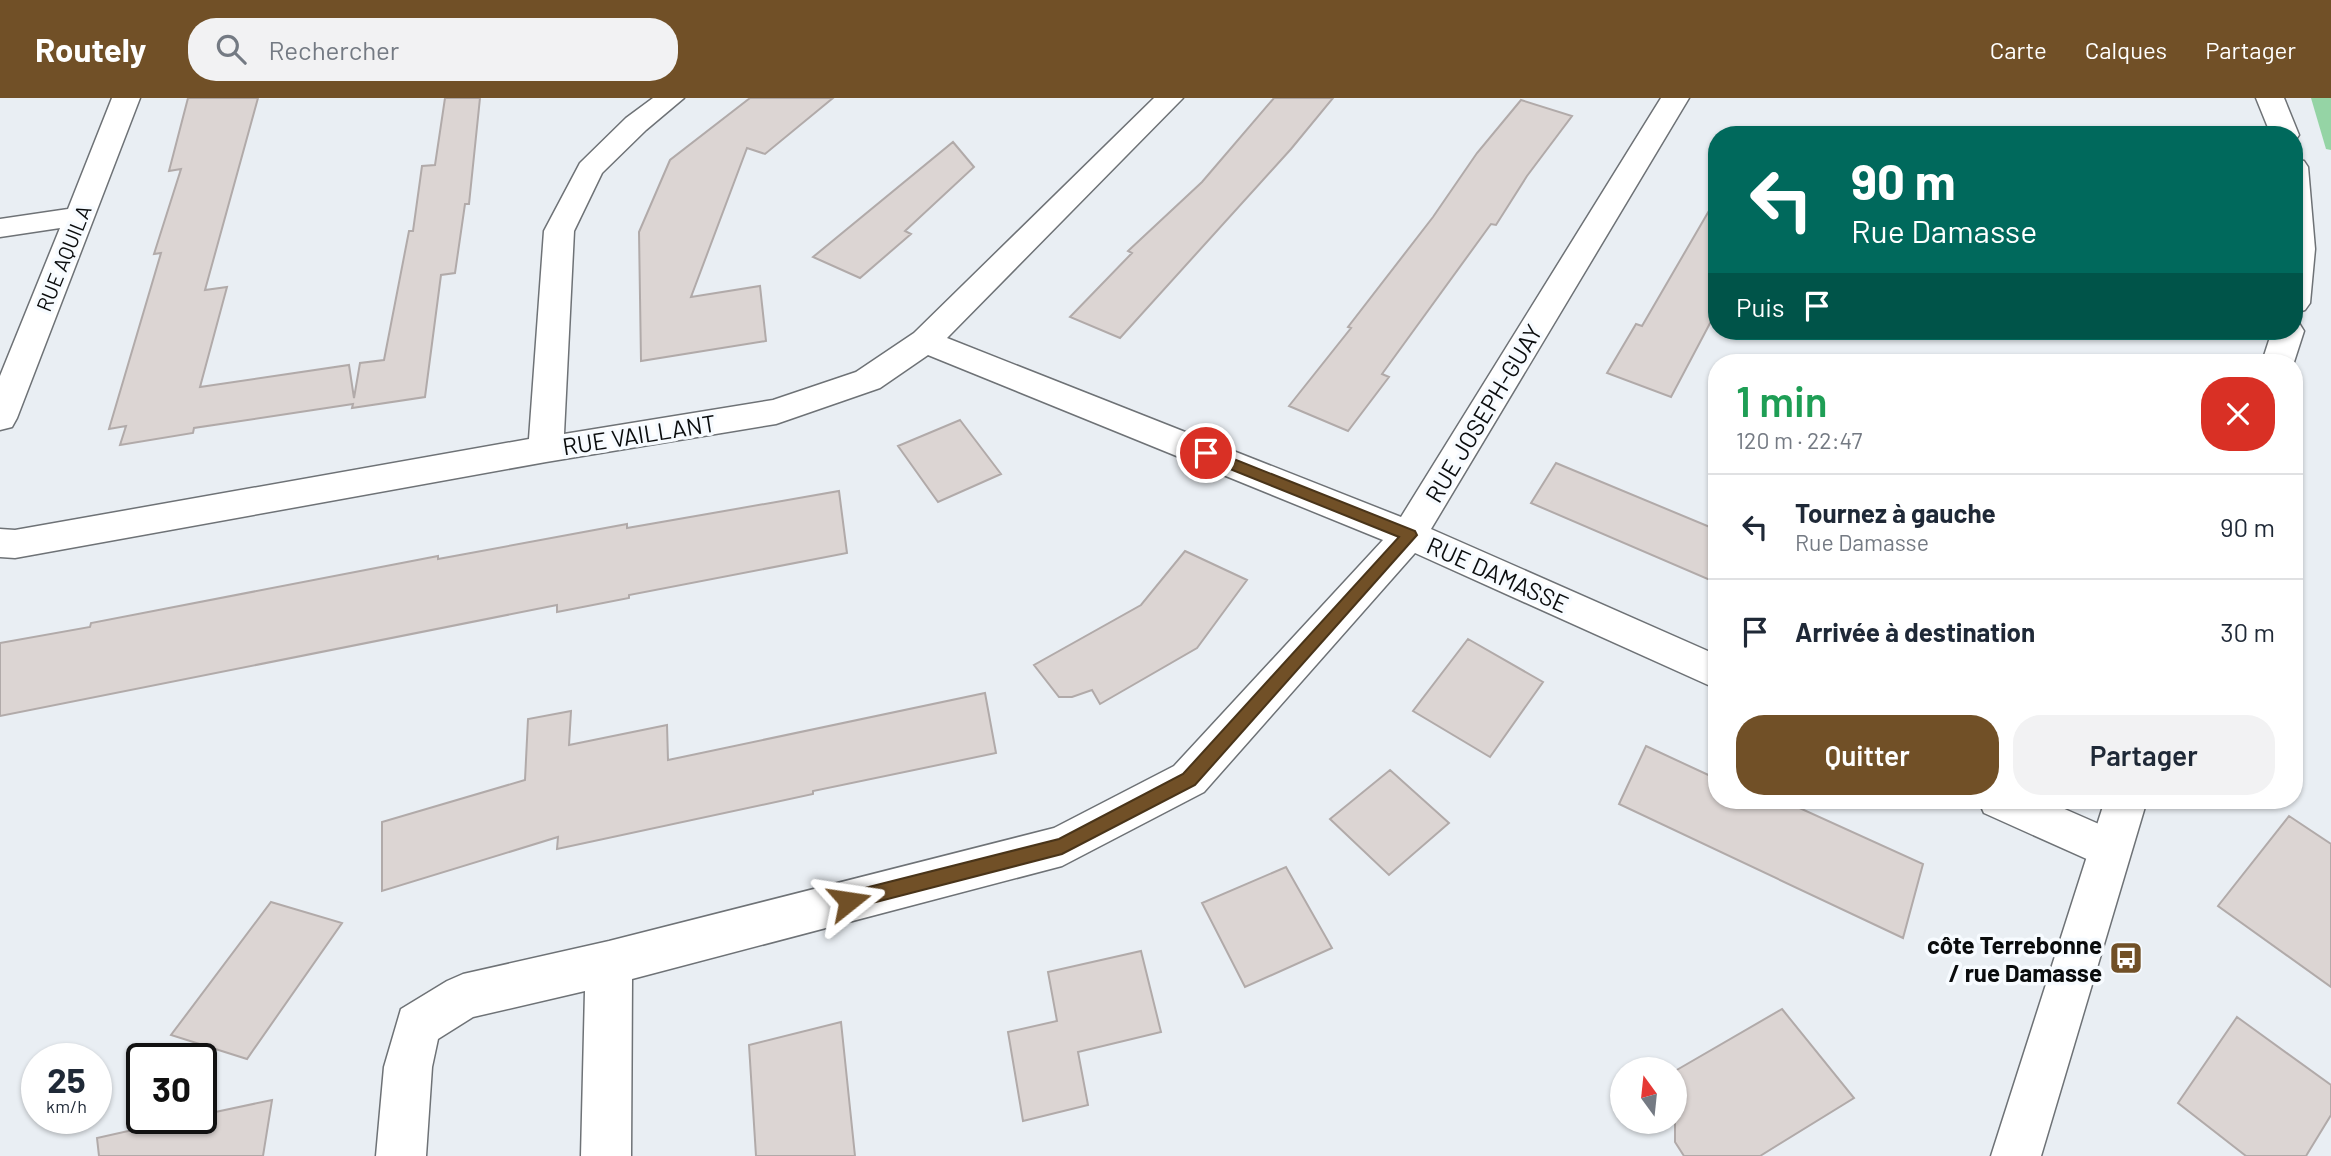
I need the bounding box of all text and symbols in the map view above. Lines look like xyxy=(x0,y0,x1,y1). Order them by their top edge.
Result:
search box xyxy=(188,18,678,81)
text: Routely xyxy=(35,29,146,69)
icon: search xyxy=(212,30,250,68)
text: Rechercher xyxy=(268,34,399,65)
text: Carte xyxy=(1990,35,2047,64)
text: Calques xyxy=(2085,35,2167,64)
text: Partager xyxy=(2205,35,2296,64)
text: 90 m xyxy=(1851,151,1956,210)
icon: left xyxy=(1736,154,1827,245)
street label: RUE AQUILA xyxy=(30,201,96,315)
text: Rue Damasse xyxy=(1851,211,2037,249)
icon: arrive xyxy=(1798,287,1836,325)
text: Puis xyxy=(1736,291,1784,322)
street label: RUE JOSEPH-GUAY xyxy=(1418,319,1548,507)
text: 1 min xyxy=(1736,375,1828,425)
button: close xyxy=(2201,377,2275,451)
street label: RUE VAILLANT xyxy=(560,408,718,460)
pin xyxy=(1176,423,1236,483)
text: 120 m · 22:47 xyxy=(1736,426,1862,454)
icon: arrive xyxy=(1187,434,1225,472)
text: Tournez à gauche xyxy=(1795,497,1996,528)
icon: left xyxy=(1736,508,1774,546)
text: 90 m xyxy=(2220,511,2275,542)
text: Rue Damasse xyxy=(1795,528,1929,556)
street label: RUE DAMASSE xyxy=(1423,530,1573,618)
icon: arrive xyxy=(1736,613,1774,651)
text: Arrivée à destination xyxy=(1795,616,2035,647)
text: 30 m xyxy=(2220,616,2275,647)
button: Quitter xyxy=(1736,715,1999,795)
button: Partager xyxy=(2013,715,2275,795)
position arrow xyxy=(812,864,886,938)
place label: côte Terrebonne / rue Damasse xyxy=(1927,930,2102,987)
bus stop icon: côte Terrebonne / rue Damasse xyxy=(2107,939,2145,977)
speed limit sign: 30 xyxy=(126,1043,217,1134)
north arrow xyxy=(1610,1057,1687,1134)
map controls xyxy=(1610,1057,1687,1134)
text: 25 xyxy=(47,1058,86,1100)
text: km/h xyxy=(46,1095,87,1117)

